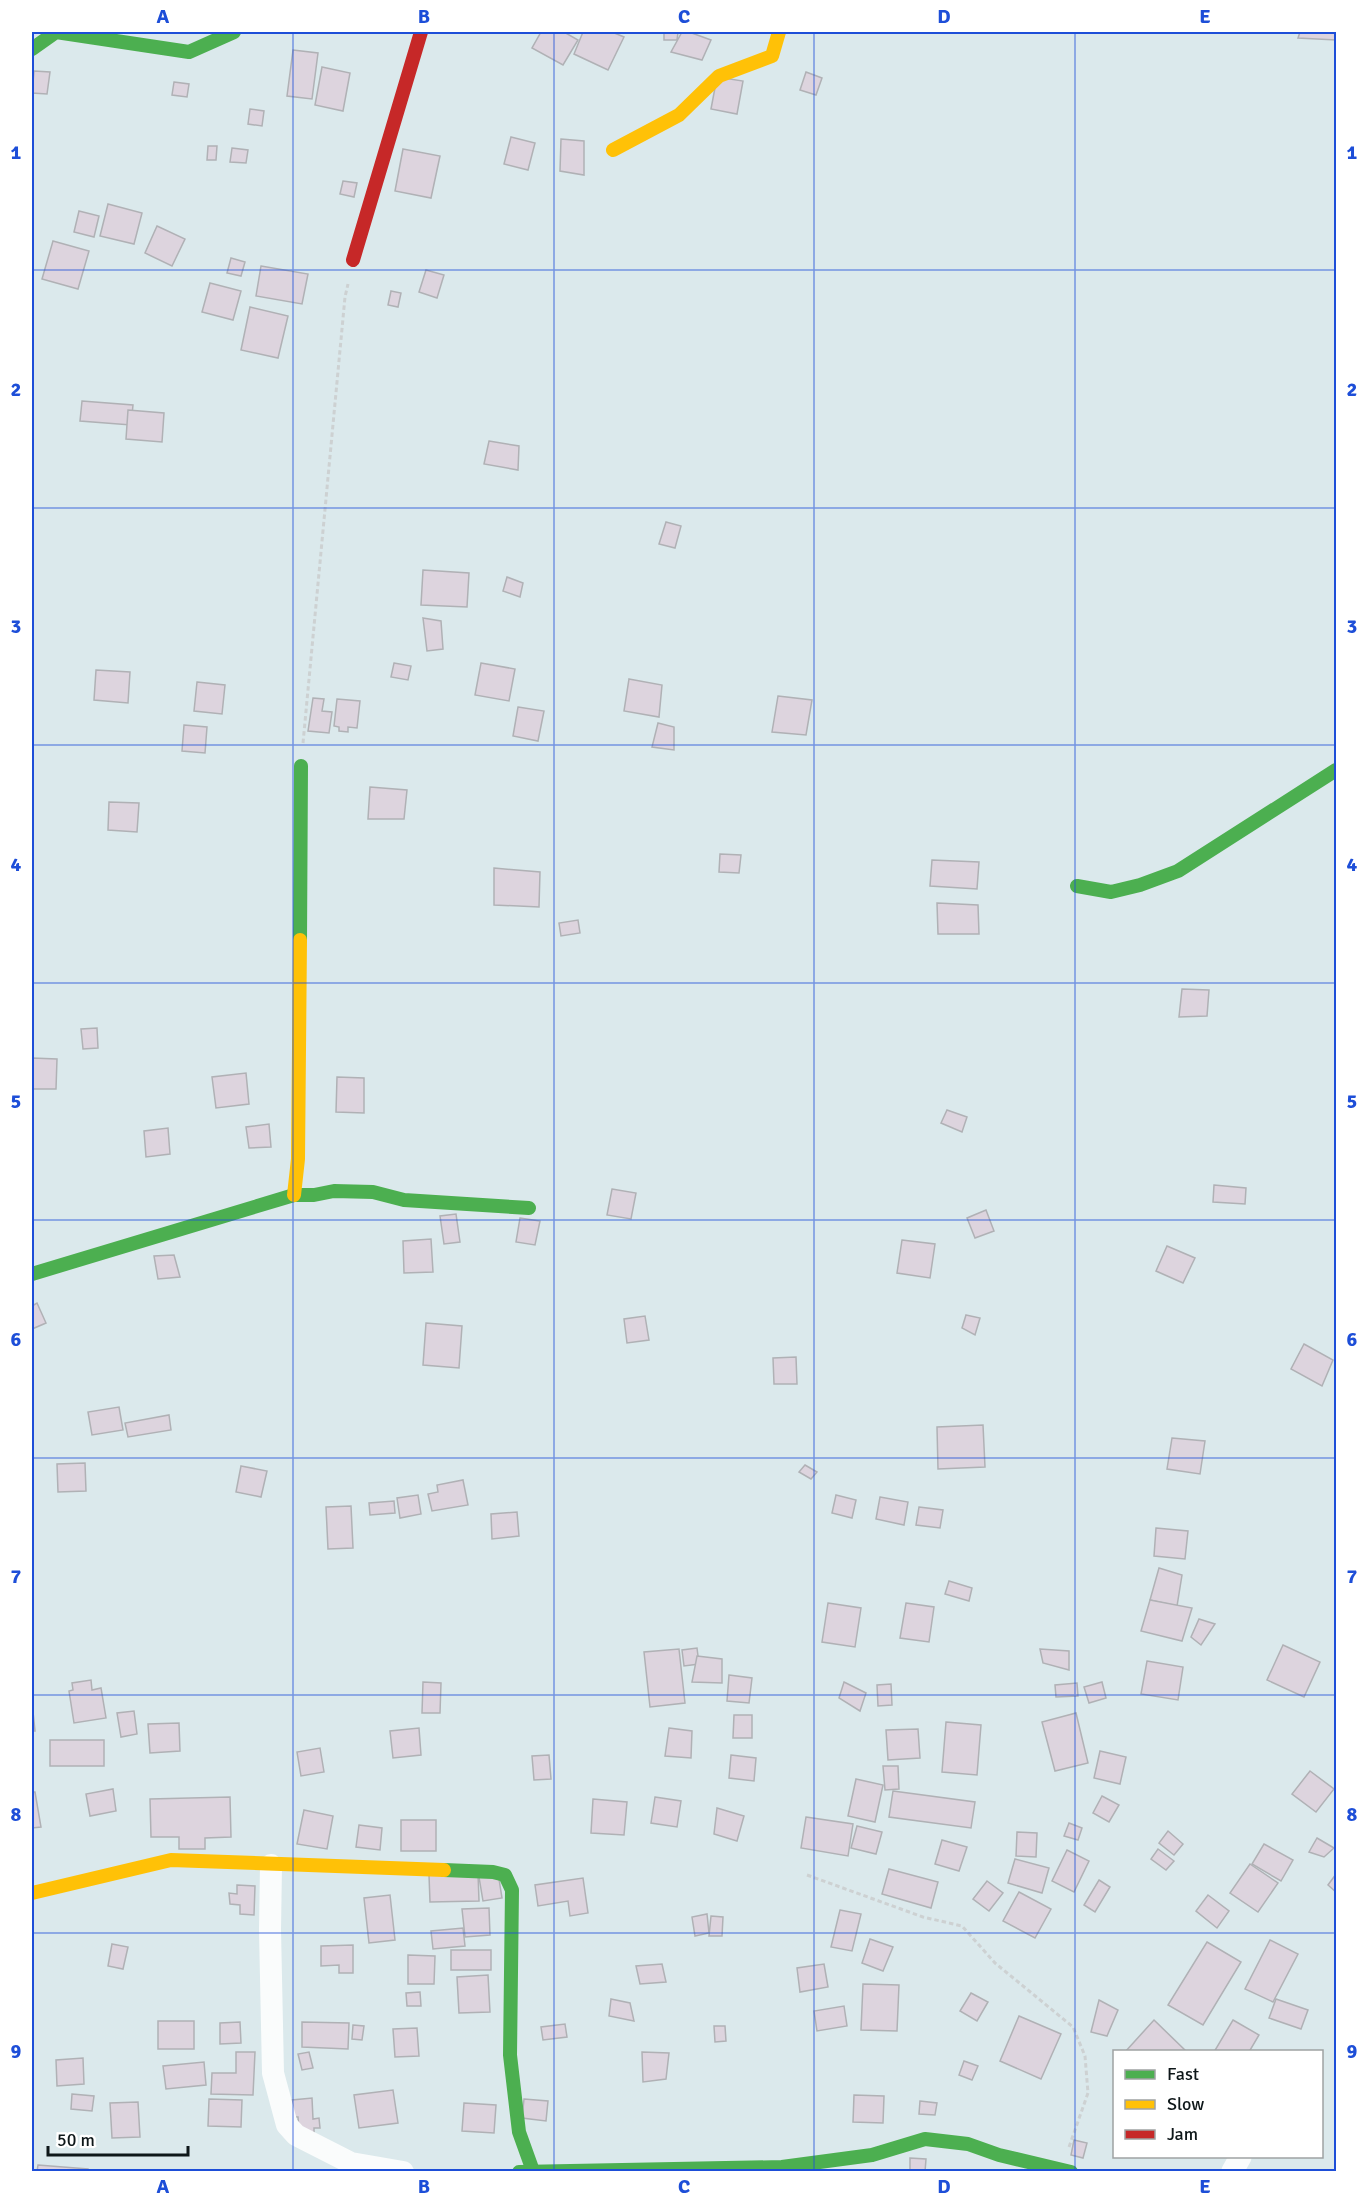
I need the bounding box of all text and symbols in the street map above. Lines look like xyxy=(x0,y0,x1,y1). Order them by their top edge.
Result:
text: A xyxy=(157,4,170,29)
text: B xyxy=(418,4,430,29)
text: C xyxy=(678,4,690,29)
text: D xyxy=(937,4,951,29)
text: E xyxy=(1199,4,1211,29)
text: 1 xyxy=(11,140,22,165)
text: 1 xyxy=(1347,140,1358,165)
text: 2 xyxy=(11,377,21,402)
text: 2 xyxy=(1347,377,1357,402)
text: 3 xyxy=(11,614,21,639)
text: 3 xyxy=(1347,614,1357,639)
text: 4 xyxy=(11,852,22,877)
text: 4 xyxy=(1347,852,1358,877)
text: 5 xyxy=(11,1089,21,1114)
text: 5 xyxy=(1347,1089,1357,1114)
text: 6 xyxy=(11,1327,22,1352)
text: 6 xyxy=(1347,1327,1358,1352)
text: 7 xyxy=(11,1564,22,1589)
text: 7 xyxy=(1347,1564,1358,1589)
text: 8 xyxy=(11,1802,22,1827)
text: 8 xyxy=(1347,1802,1358,1827)
text: 9 xyxy=(11,2039,22,2064)
text: 9 xyxy=(1347,2039,1358,2064)
legend xyxy=(1113,2050,1323,2158)
text: Fast xyxy=(1167,2063,1199,2085)
text: Slow xyxy=(1167,2093,1204,2115)
scale bar xyxy=(48,2119,188,2157)
text: Jam xyxy=(1167,2123,1198,2145)
text: 50 m xyxy=(57,2129,95,2151)
text: A xyxy=(157,2174,170,2199)
text: B xyxy=(418,2174,430,2199)
text: C xyxy=(678,2174,690,2199)
text: D xyxy=(937,2174,951,2199)
text: E xyxy=(1199,2174,1211,2199)

